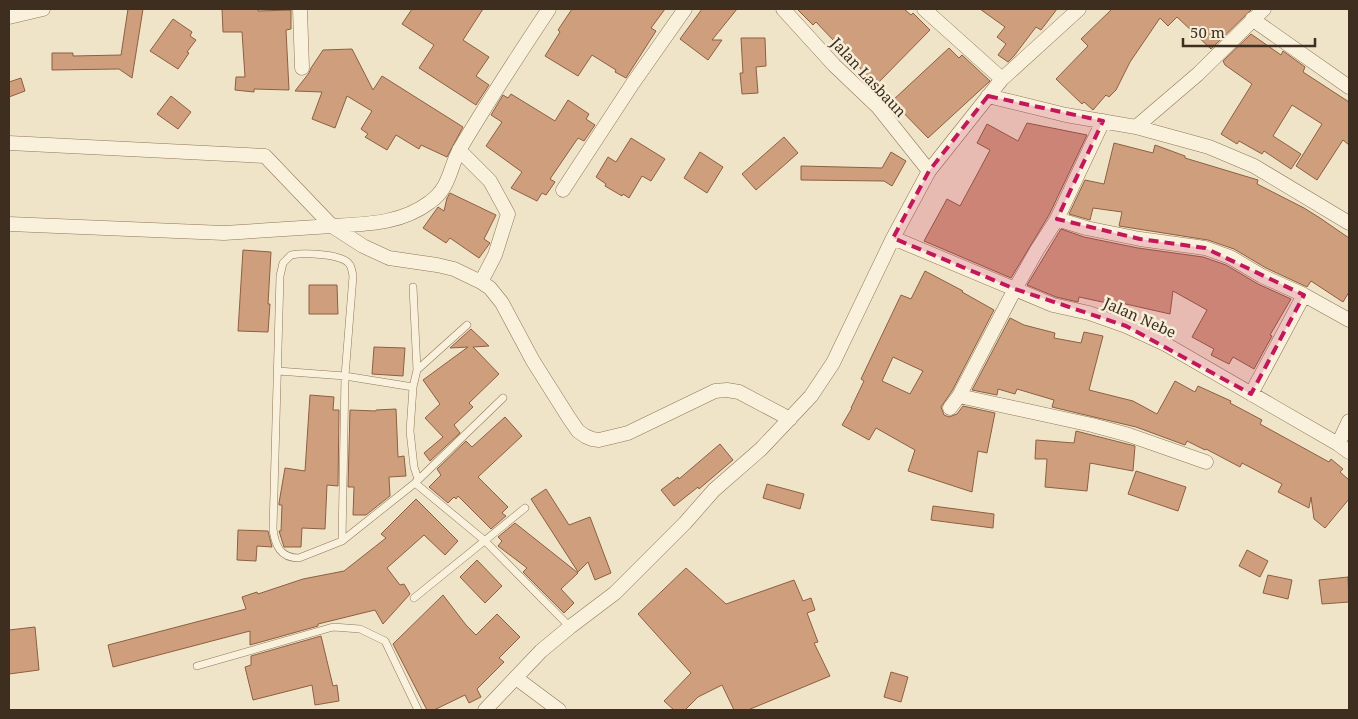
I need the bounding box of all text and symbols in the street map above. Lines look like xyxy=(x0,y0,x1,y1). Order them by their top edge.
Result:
scale bar xyxy=(1183,15,1316,47)
text: 50 m xyxy=(1190,22,1225,42)
street label: Jalan Lasbaun xyxy=(826,32,911,121)
street label: Jalan Nebe xyxy=(1100,292,1179,342)

